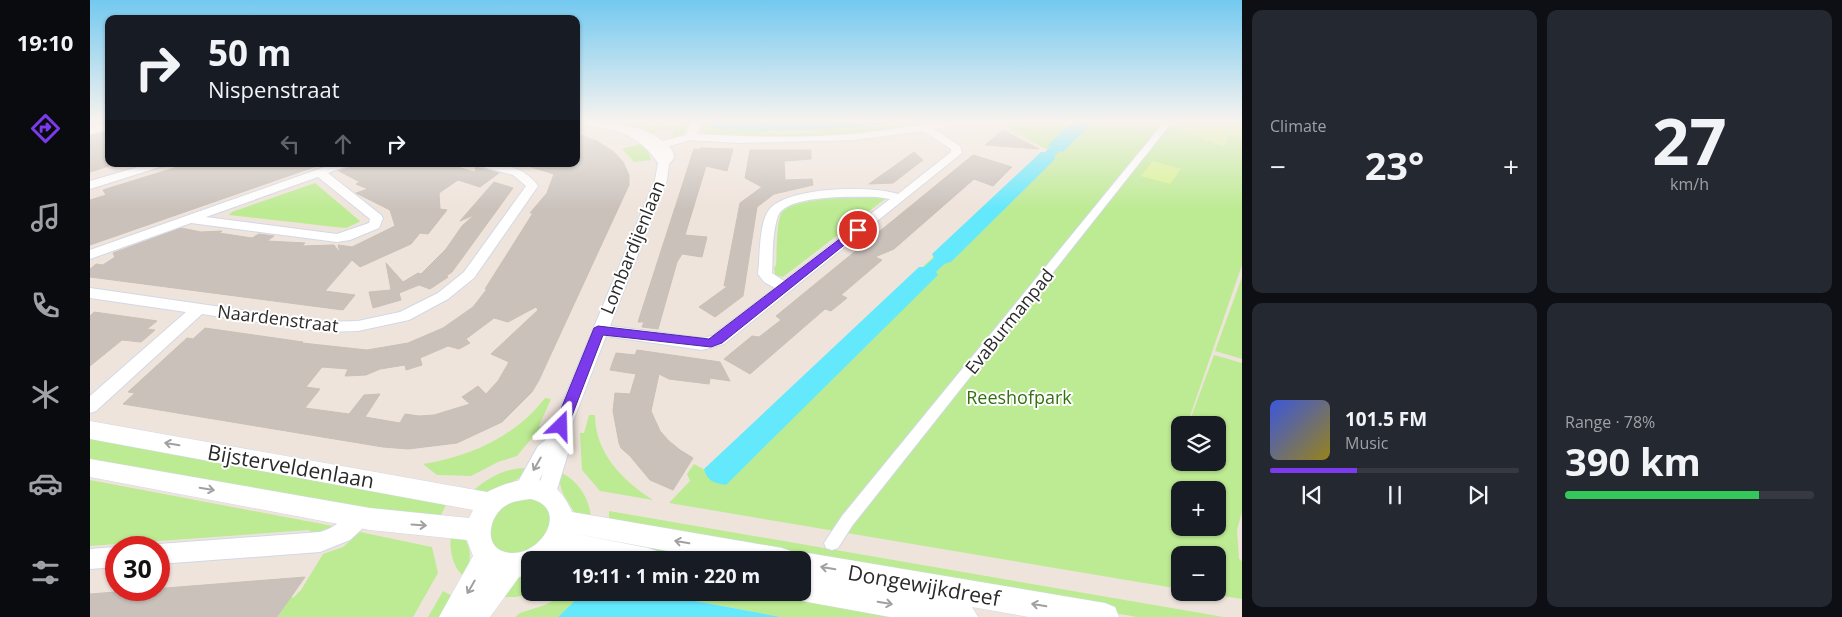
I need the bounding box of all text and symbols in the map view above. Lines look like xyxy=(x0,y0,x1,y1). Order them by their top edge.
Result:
text: 19:10 xyxy=(17,27,73,57)
text: 50 m xyxy=(208,29,291,76)
icon: right xyxy=(125,35,190,100)
text: Nispenstraat xyxy=(208,74,340,104)
text: 27 xyxy=(1652,96,1727,184)
icon: directions xyxy=(28,111,63,146)
text: Climate xyxy=(1270,115,1327,137)
icon: left xyxy=(276,130,304,158)
icon: ahead xyxy=(329,130,357,158)
icon: right xyxy=(382,130,410,158)
text: 23° xyxy=(1365,139,1424,191)
text: − xyxy=(1270,147,1286,185)
text: + xyxy=(1503,147,1519,185)
text: km/h xyxy=(1670,173,1709,195)
street label: Lombardijenlaan xyxy=(594,177,670,317)
icon: music xyxy=(28,200,63,235)
pin xyxy=(837,209,879,251)
icon: arrive xyxy=(844,216,872,244)
street label: EvaBurmanpad xyxy=(959,263,1059,379)
icon: phone xyxy=(28,288,63,323)
street label: Naardenstraat xyxy=(216,299,340,337)
icon: climate xyxy=(28,377,63,412)
park label: Reeshofpark xyxy=(966,385,1072,409)
position arrow xyxy=(534,399,586,451)
text: 101.5 FM xyxy=(1345,406,1427,432)
text: Range · 78% xyxy=(1565,411,1655,433)
map controls xyxy=(1171,416,1226,601)
button: layers xyxy=(1171,416,1226,471)
text: Music xyxy=(1345,432,1389,454)
text: 390 km xyxy=(1565,435,1701,487)
street label: Bijsterveldenlaan xyxy=(206,438,376,494)
one-way arrow xyxy=(164,439,180,449)
one-way arrow xyxy=(531,456,541,470)
icon: car xyxy=(28,466,63,501)
button: + xyxy=(1171,481,1226,536)
icon: previous xyxy=(1298,481,1326,509)
icon: pause xyxy=(1381,481,1409,509)
icon: next xyxy=(1464,481,1492,509)
one-way arrow xyxy=(198,485,214,495)
one-way arrow xyxy=(411,520,427,529)
speed limit sign: 30 xyxy=(105,536,170,601)
one-way arrow xyxy=(675,537,691,547)
button: − xyxy=(1171,546,1226,601)
icon: filters xyxy=(28,555,63,590)
street label: Dongewijkdreef xyxy=(846,558,1004,612)
text: 19:11 · 1 min · 220 m xyxy=(572,563,760,589)
one-way arrow xyxy=(820,563,836,573)
one-way arrow xyxy=(465,580,475,594)
one-way arrow xyxy=(877,598,893,608)
one-way arrow xyxy=(1032,600,1048,610)

